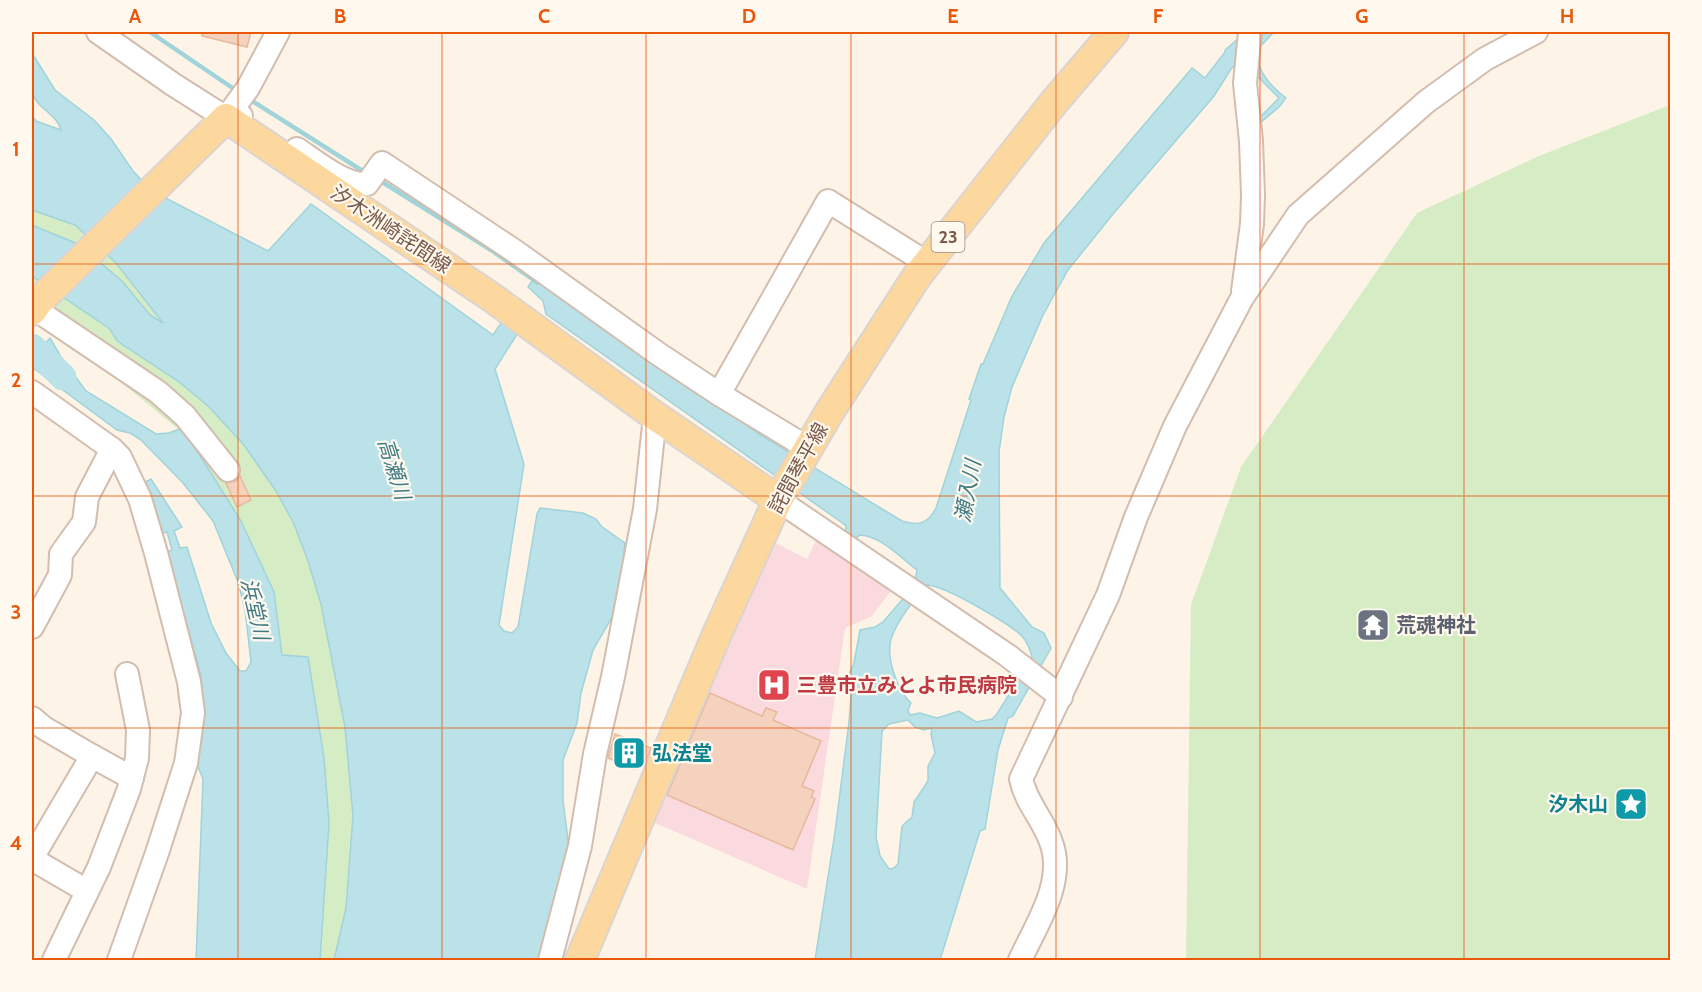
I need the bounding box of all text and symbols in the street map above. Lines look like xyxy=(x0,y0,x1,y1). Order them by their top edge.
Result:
text: A xyxy=(129,4,142,28)
text: B xyxy=(334,4,346,28)
text: C xyxy=(538,4,550,28)
text: D xyxy=(742,4,756,28)
text: E xyxy=(947,4,959,28)
text: F xyxy=(1153,4,1164,28)
text: G xyxy=(1355,4,1369,28)
text: H xyxy=(1560,4,1574,28)
text: 1 xyxy=(12,137,20,161)
street label: 汐木洲崎詫間線 xyxy=(326,180,456,278)
road number: 23 xyxy=(932,222,964,252)
text: 2 xyxy=(11,368,21,392)
street label: 詫間琴平線 xyxy=(763,418,833,518)
water label: 高瀬川 xyxy=(373,435,416,505)
water label: 瀬入川 xyxy=(950,456,986,524)
water label: 浜堂川 xyxy=(236,575,275,644)
text: 3 xyxy=(11,600,21,624)
temple icon: 荒魂神社 xyxy=(1355,607,1391,643)
place label: 荒魂神社 xyxy=(1396,613,1476,637)
hospital icon: 三豊市立みとよ市民病院 xyxy=(756,667,792,703)
place label: 三豊市立みとよ市民病院 xyxy=(797,673,1017,697)
building icon: 弘法堂 xyxy=(611,735,647,771)
place label: 弘法堂 xyxy=(652,741,712,765)
place icon: 汐木山 xyxy=(1613,786,1649,822)
place label: 汐木山 xyxy=(1548,792,1608,816)
text: 4 xyxy=(10,831,22,855)

